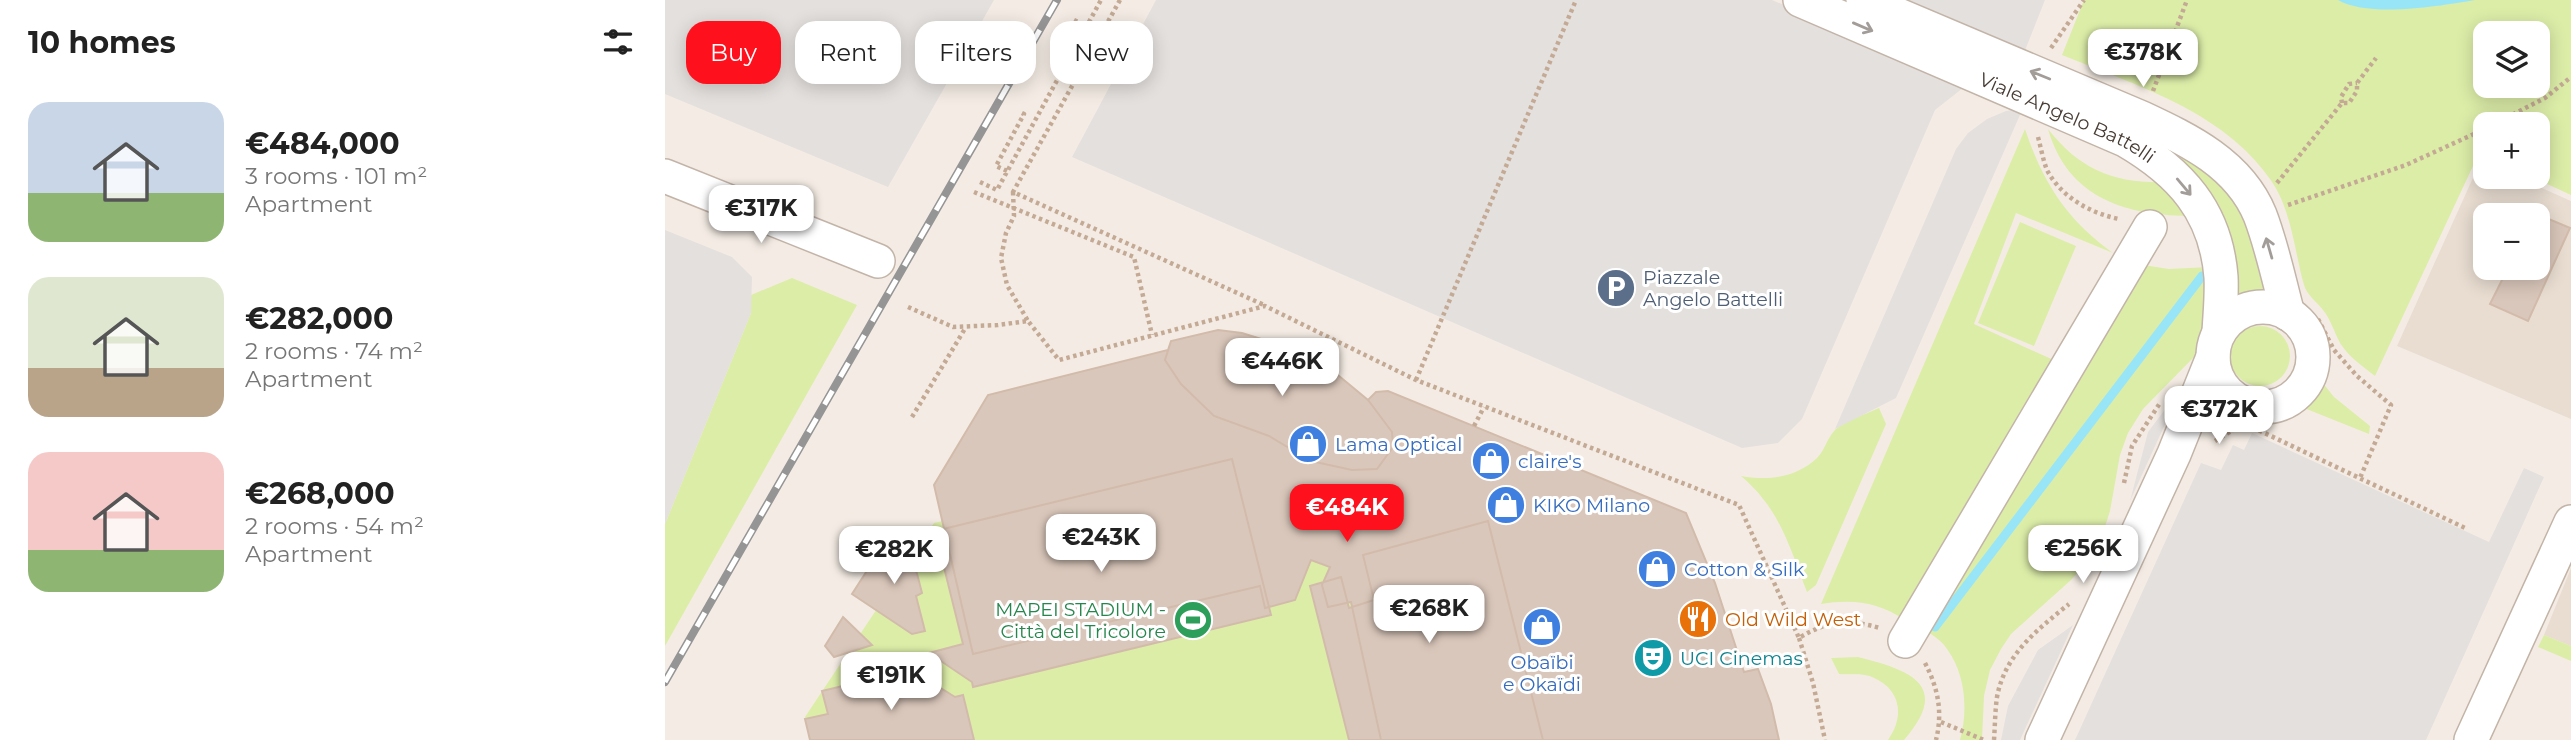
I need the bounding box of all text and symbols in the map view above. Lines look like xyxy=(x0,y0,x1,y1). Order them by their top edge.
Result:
chip: Buy xyxy=(686,21,781,84)
chip: Rent xyxy=(795,21,901,84)
chip: Filters xyxy=(915,21,1036,84)
chip: New xyxy=(1050,21,1153,84)
one-way arrow xyxy=(1852,21,1873,34)
map controls xyxy=(2473,21,2550,280)
button: layers xyxy=(2473,21,2550,98)
icon: filters xyxy=(599,23,637,61)
text: 10 homes xyxy=(28,24,176,61)
pin: €378K xyxy=(2094,29,2192,89)
text: €378K xyxy=(2104,38,2182,66)
street label: Viale Angelo Battelli xyxy=(1976,67,2160,168)
one-way arrow xyxy=(2030,68,2052,81)
button: + xyxy=(2473,112,2550,189)
text: €484,000 xyxy=(245,125,400,162)
icon: home xyxy=(84,130,168,214)
text: 3 rooms · 101 m² xyxy=(245,162,427,190)
one-way arrow xyxy=(2176,177,2192,195)
pin: €317K xyxy=(712,186,810,245)
text: Apartment xyxy=(245,190,373,218)
text: €317K xyxy=(725,194,797,222)
button: − xyxy=(2473,203,2550,280)
one-way arrow xyxy=(2262,237,2275,259)
place label: Piazzale Angelo Battelli xyxy=(1643,266,1783,311)
parking icon: Piazzale Angelo Battelli xyxy=(1595,267,1637,309)
text: €282,000 xyxy=(245,300,393,337)
icon: home xyxy=(84,305,168,389)
text: 2 rooms · 74 m² xyxy=(245,337,423,365)
pin: €446K xyxy=(1233,338,1331,398)
text: €446K xyxy=(1241,347,1323,375)
text: Apartment xyxy=(245,365,373,393)
pin: €372K xyxy=(2170,386,2268,446)
text: €372K xyxy=(2181,395,2257,423)
shop icon: Lama Optical xyxy=(1287,423,1329,465)
place label: Lama Optical xyxy=(1335,433,1462,456)
shop icon: claire's xyxy=(1470,440,1512,482)
place label: claire's xyxy=(1518,450,1581,473)
text: €268,000 xyxy=(245,475,395,512)
icon: home xyxy=(84,480,168,564)
pin: €484K xyxy=(1298,484,1396,544)
shop icon: KIKO Milano xyxy=(1485,484,1527,526)
text: €484K xyxy=(1306,493,1388,521)
place label: KIKO Milano xyxy=(1533,494,1650,517)
text: 2 rooms · 54 m² xyxy=(245,512,424,540)
pin: €243K xyxy=(1052,514,1150,574)
text: €243K xyxy=(1062,523,1140,551)
pin: €282K xyxy=(845,526,943,586)
pin: €256K xyxy=(2034,526,2132,585)
text: €256K xyxy=(2044,534,2122,562)
text: €282K xyxy=(855,535,933,563)
text: Apartment xyxy=(245,540,373,568)
shop icon: Cotton & Silk xyxy=(1636,548,1678,590)
place label: Cotton & Silk xyxy=(1684,558,1805,581)
pin: €268K xyxy=(1380,586,1478,645)
text: €268K xyxy=(1390,594,1469,622)
place label: MAPEI STADIUM - Città del Tricolore xyxy=(995,598,1166,643)
restaurant icon: Old Wild West xyxy=(1677,598,1719,640)
sports icon: MAPEI STADIUM - Città del Tricolore xyxy=(1172,599,1214,641)
shop icon: Obaïbi e Okaïdi xyxy=(1521,606,1563,648)
place label: Old Wild West xyxy=(1725,608,1862,631)
theatre icon: UCI Cinemas xyxy=(1632,637,1674,679)
place label: UCI Cinemas xyxy=(1680,647,1803,670)
place label: Obaïbi e Okaïdi xyxy=(1503,651,1581,696)
pin: €191K xyxy=(842,652,940,712)
text: €191K xyxy=(857,661,925,689)

